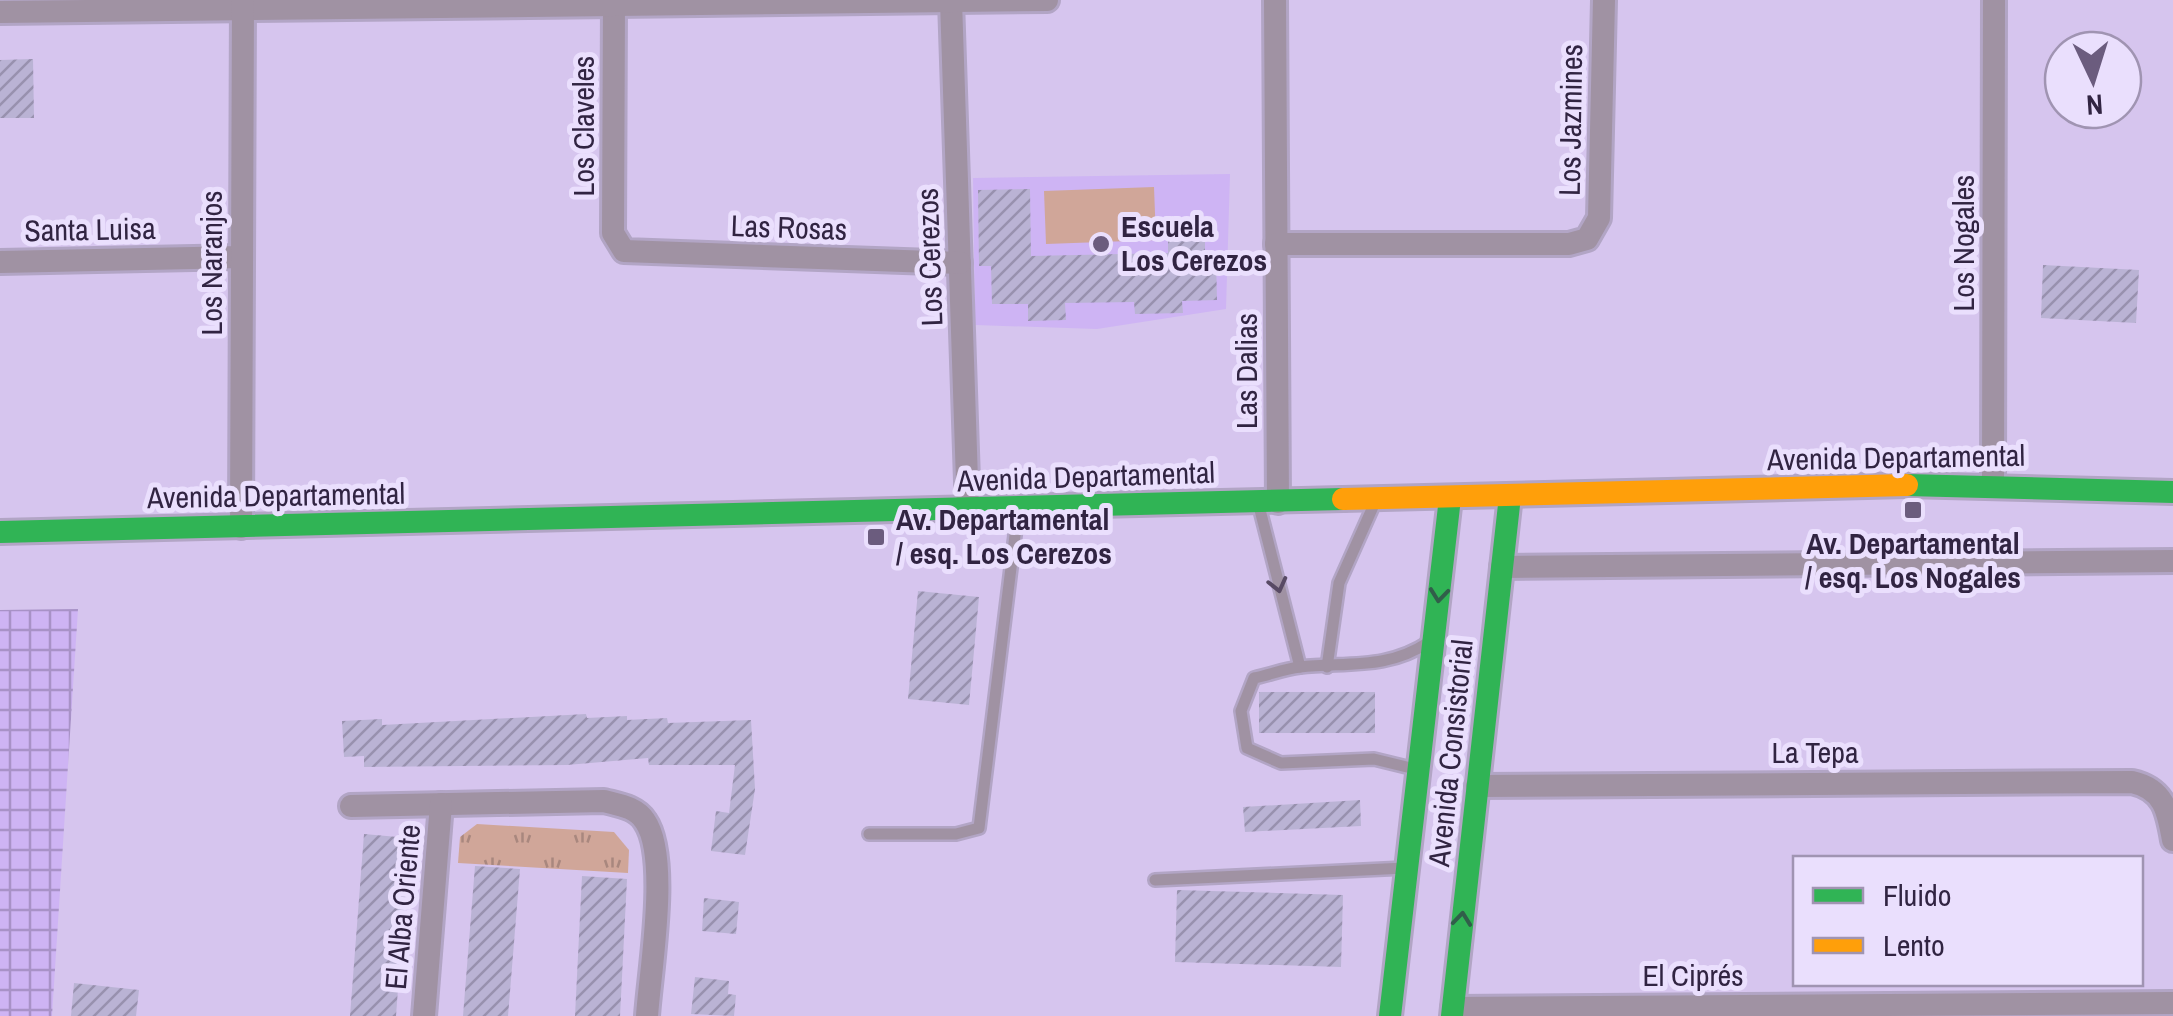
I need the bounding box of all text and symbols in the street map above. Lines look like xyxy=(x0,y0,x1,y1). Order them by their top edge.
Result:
north arrow xyxy=(2043,30,2143,130)
street label: Los Jazmines xyxy=(1549,44,1591,196)
street label: Los Claveles xyxy=(563,56,603,196)
text: N xyxy=(2085,85,2104,124)
street label: Los Nogales xyxy=(1943,175,1983,311)
street label: Los Cerezos xyxy=(907,187,951,327)
street label: Los Naranjos xyxy=(191,191,231,335)
street label: Las Rosas xyxy=(730,205,848,249)
place label: Escuela Los Cerezos xyxy=(1121,206,1267,280)
street label: Santa Luisa xyxy=(24,208,156,250)
marker: Escuela Los Cerezos xyxy=(1090,233,1112,255)
street label: Las Dalias xyxy=(1226,313,1266,429)
street label: Avenida Departamental xyxy=(1766,435,2025,479)
street label: Avenida Departamental xyxy=(955,452,1216,501)
street label: Avenida Departamental xyxy=(146,473,405,517)
place label: Av. Departamental / esq. Los Cerezos xyxy=(896,499,1112,573)
marker: Av. Departamental / esq. Los Nogales xyxy=(1902,499,1924,521)
place label: Av. Departamental / esq. Los Nogales xyxy=(1805,523,2021,597)
marker: Av. Departamental / esq. Los Cerezos xyxy=(865,526,887,548)
one-way arrow xyxy=(1267,576,1288,593)
one-way arrow xyxy=(1429,587,1450,603)
street label: Avenida Consistorial xyxy=(1418,637,1482,869)
street label: La Tepa xyxy=(1771,732,1859,772)
street label: El Alba Oriente xyxy=(375,823,429,991)
legend xyxy=(1793,856,2143,986)
text: Fluido xyxy=(1883,875,1951,915)
one-way arrow xyxy=(1451,911,1472,927)
text: Lento xyxy=(1883,925,1945,965)
street label: El Ciprés xyxy=(1642,955,1744,995)

